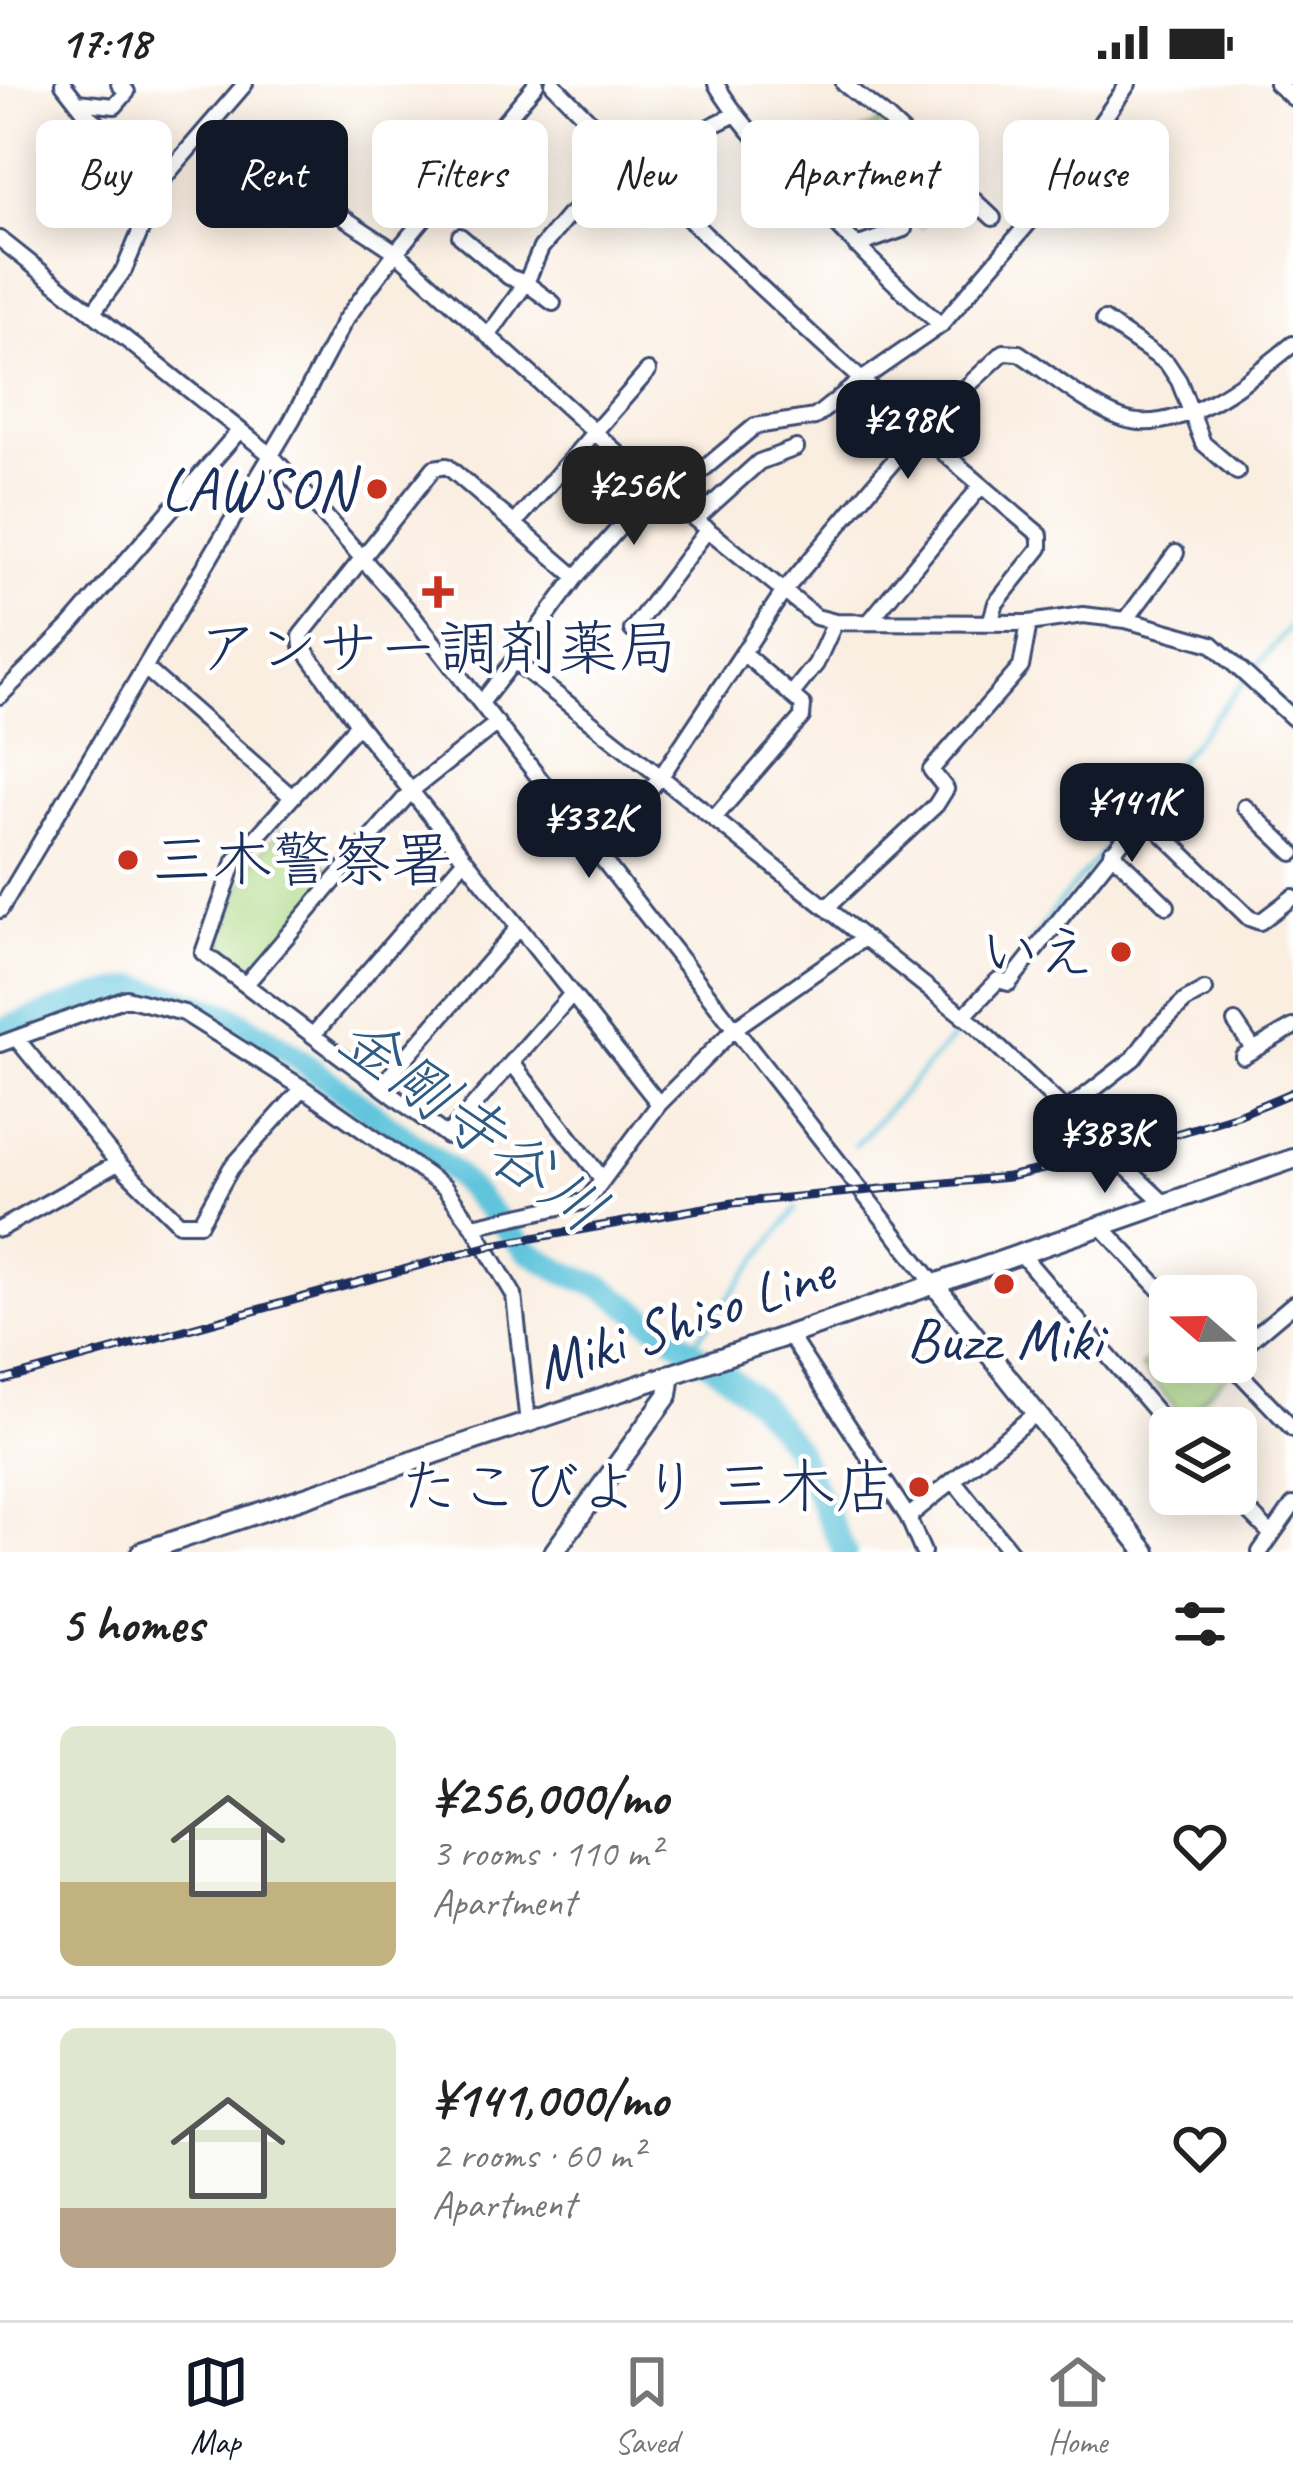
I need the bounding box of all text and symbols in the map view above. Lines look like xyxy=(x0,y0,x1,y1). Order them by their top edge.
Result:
text: 17:18 xyxy=(60,14,150,71)
chip: Buy xyxy=(36,120,172,228)
chip: Rent xyxy=(196,120,348,228)
chip: Filters xyxy=(372,120,548,228)
chip: New xyxy=(572,120,717,228)
chip: Apartment xyxy=(741,120,979,228)
chip: House xyxy=(1003,120,1169,228)
pin: ¥298K xyxy=(824,380,992,482)
text: ¥298K xyxy=(863,394,953,443)
pin: ¥256K xyxy=(550,446,718,548)
place label: LAWSON xyxy=(161,451,362,527)
text: ¥256K xyxy=(589,460,679,509)
marker: LAWSON xyxy=(364,476,390,502)
marker: アンサー調剤薬局 xyxy=(425,579,451,605)
place label: アンサー調剤薬局 xyxy=(198,610,678,686)
pin: ¥141K xyxy=(1048,763,1216,865)
text: ¥141K xyxy=(1087,777,1177,826)
pin: ¥332K xyxy=(505,779,673,881)
text: ¥332K xyxy=(544,793,634,842)
place label: 三木警察署 xyxy=(152,822,452,898)
marker: 三木警察署 xyxy=(115,847,141,873)
place label: いえ xyxy=(979,914,1097,990)
marker: いえ xyxy=(1108,939,1134,965)
water label: 金剛寺谷川 xyxy=(322,998,622,1250)
pin: ¥383K xyxy=(1021,1094,1189,1196)
text: ¥383K xyxy=(1060,1108,1150,1157)
street label: Miki Shiso Line xyxy=(525,1232,846,1405)
marker: Buzz Miki xyxy=(991,1271,1017,1297)
north arrow xyxy=(1149,1275,1257,1383)
map controls xyxy=(1149,1275,1257,1515)
place label: Buzz Miki xyxy=(906,1302,1108,1378)
button: layers xyxy=(1149,1407,1257,1515)
place label: たこびより 三木店 xyxy=(399,1449,895,1525)
marker: たこびより 三木店 xyxy=(906,1474,932,1500)
icon: filters xyxy=(1167,1591,1233,1657)
text: 5 homes xyxy=(60,1592,203,1656)
text: ¥256,000/mo xyxy=(432,1765,668,1829)
icon: home xyxy=(156,1774,300,1918)
icon: heart xyxy=(1167,1813,1233,1879)
text: 3 rooms · 110 m² xyxy=(432,1829,660,1878)
text: Apartment xyxy=(432,1878,575,1927)
text: ¥141,000/mo xyxy=(432,2067,668,2131)
icon: home xyxy=(156,2076,300,2220)
icon: heart xyxy=(1167,2115,1233,2181)
text: 2 rooms · 60 m² xyxy=(432,2131,643,2180)
text: Apartment xyxy=(432,2180,575,2229)
tab: Map xyxy=(183,2349,249,2463)
tab: Saved xyxy=(614,2349,680,2463)
tab: Home xyxy=(1045,2349,1111,2463)

